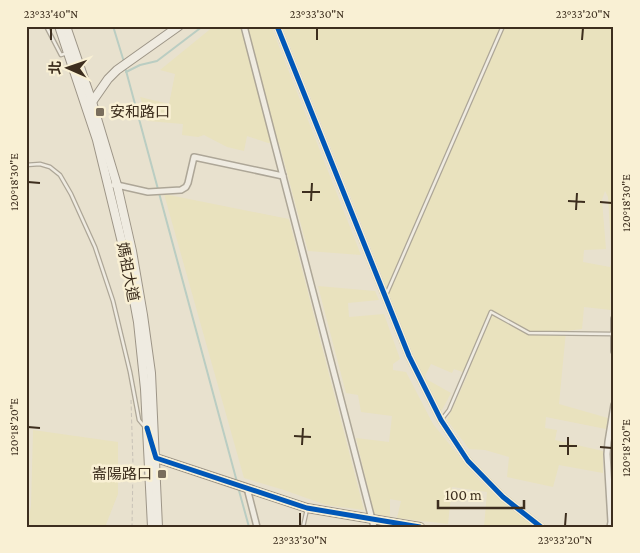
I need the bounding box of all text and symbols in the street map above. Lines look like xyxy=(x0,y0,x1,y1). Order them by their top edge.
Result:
text: 23°33'40"N xyxy=(24,7,78,21)
text: 23°33'30"N xyxy=(290,7,344,21)
text: 23°33'20"N xyxy=(556,7,610,21)
north arrow xyxy=(42,42,92,92)
text: 北 xyxy=(47,60,63,75)
place label: 安和路口 xyxy=(110,104,170,120)
marker: 安和路口 xyxy=(94,106,106,118)
text: 120°18'30"E xyxy=(7,153,21,211)
text: 120°18'30"E xyxy=(619,174,633,232)
street label: 媽祖大道 xyxy=(114,241,143,303)
text: 120°18'20"E xyxy=(7,398,21,456)
text: 120°18'20"E xyxy=(619,419,633,477)
place label: 崙陽路口 xyxy=(92,466,152,482)
marker: 崙陽路口 xyxy=(156,468,168,480)
scale bar xyxy=(438,478,524,510)
text: 100 m xyxy=(445,487,482,503)
text: 23°33'30"N xyxy=(273,533,327,547)
text: 23°33'20"N xyxy=(538,533,592,547)

